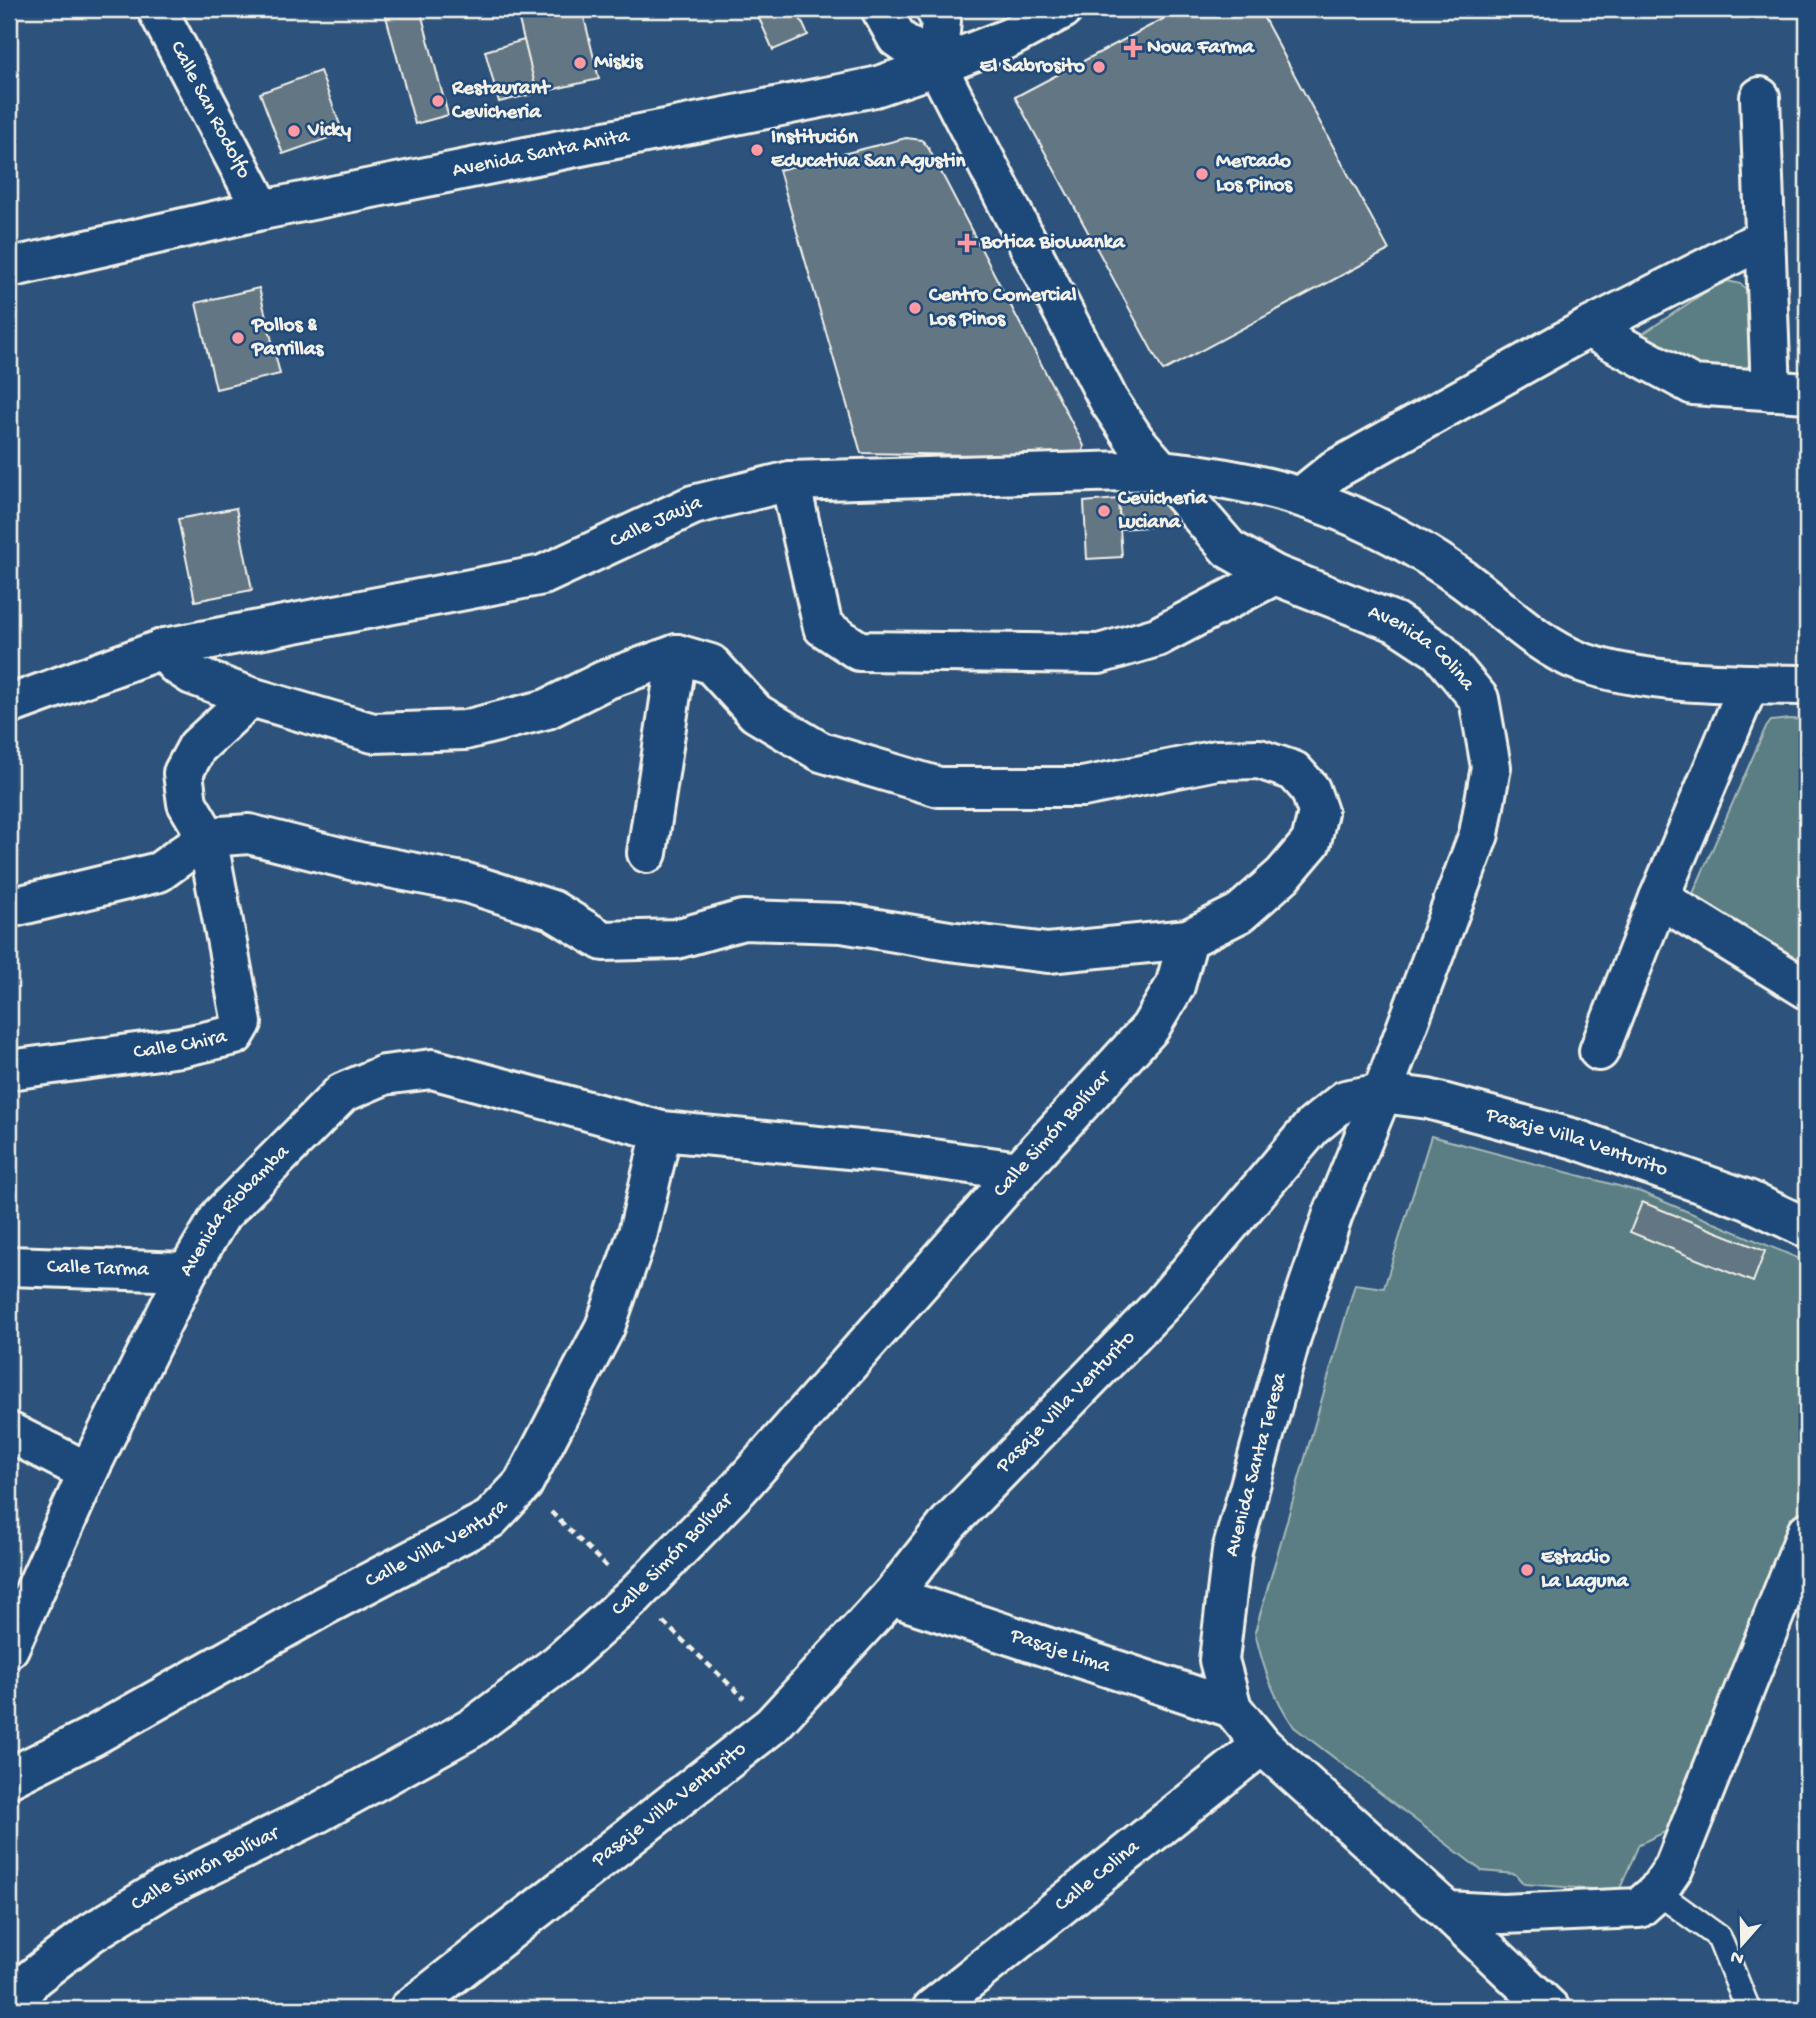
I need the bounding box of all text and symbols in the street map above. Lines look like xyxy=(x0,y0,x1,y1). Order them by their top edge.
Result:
place label: Nova Farma xyxy=(1147,36,1255,61)
street label: Calle San Rodolfo xyxy=(164,37,256,183)
marker: Nova Farma xyxy=(1125,40,1141,56)
place label: Miskis xyxy=(594,51,644,76)
marker: Miskis xyxy=(572,55,588,71)
place label: El Sabrosito xyxy=(980,55,1085,80)
marker: El Sabrosito xyxy=(1091,59,1107,75)
place label: Restaurant Cevicheria xyxy=(451,77,552,126)
marker: Restaurant Cevicheria xyxy=(430,93,446,109)
place label: Vicky xyxy=(307,119,352,144)
marker: Vicky xyxy=(286,123,302,139)
street label: Avenida Santa Anita xyxy=(450,124,633,184)
place label: Institución Educativa San Agustin xyxy=(771,126,966,175)
marker: Institución Educativa San Agustin xyxy=(749,142,765,158)
place label: Mercado Los Pinos xyxy=(1216,150,1293,199)
marker: Mercado Los Pinos xyxy=(1194,166,1210,182)
place label: Botica Biowanka xyxy=(980,231,1126,256)
marker: Botica Biowanka xyxy=(959,235,975,251)
place label: Centro Comercial Los Pinos xyxy=(928,284,1077,333)
marker: Centro Comercial Los Pinos xyxy=(907,300,923,316)
place label: Pollos & Parrillas xyxy=(251,314,325,363)
marker: Pollos & Parrillas xyxy=(230,330,246,346)
place label: Cevicheria Luciana xyxy=(1117,487,1208,536)
street label: Calle Jauja xyxy=(606,490,706,554)
marker: Cevicheria Luciana xyxy=(1096,503,1112,519)
street label: Avenida Colina xyxy=(1364,600,1480,697)
street label: Calle Chira xyxy=(132,1024,231,1066)
street label: Calle Simón Bolívar xyxy=(988,1065,1117,1203)
street label: Pasaje Villa Venturito xyxy=(1482,1103,1671,1183)
street label: Avenida Riobamba xyxy=(174,1139,296,1281)
street label: Calle Tarma xyxy=(47,1255,151,1283)
street label: Pasaje Villa Venturito xyxy=(991,1326,1141,1480)
street label: Avenida Santa Teresa xyxy=(1220,1369,1294,1560)
street label: Calle Simón Bolívar xyxy=(607,1488,740,1622)
street label: Calle Villa Ventura xyxy=(361,1494,515,1594)
place label: Estadio La Laguna xyxy=(1541,1546,1629,1595)
marker: Estadio La Laguna xyxy=(1519,1562,1535,1578)
street label: Pasaje Lima xyxy=(1006,1623,1114,1680)
street label: Pasaje Villa Venturito xyxy=(587,1737,752,1874)
street label: Calle Simón Bolívar xyxy=(127,1821,285,1918)
street label: Calle Colina xyxy=(1050,1834,1146,1918)
north arrow xyxy=(1708,1910,1778,1980)
text: N xyxy=(1728,1944,1747,1970)

